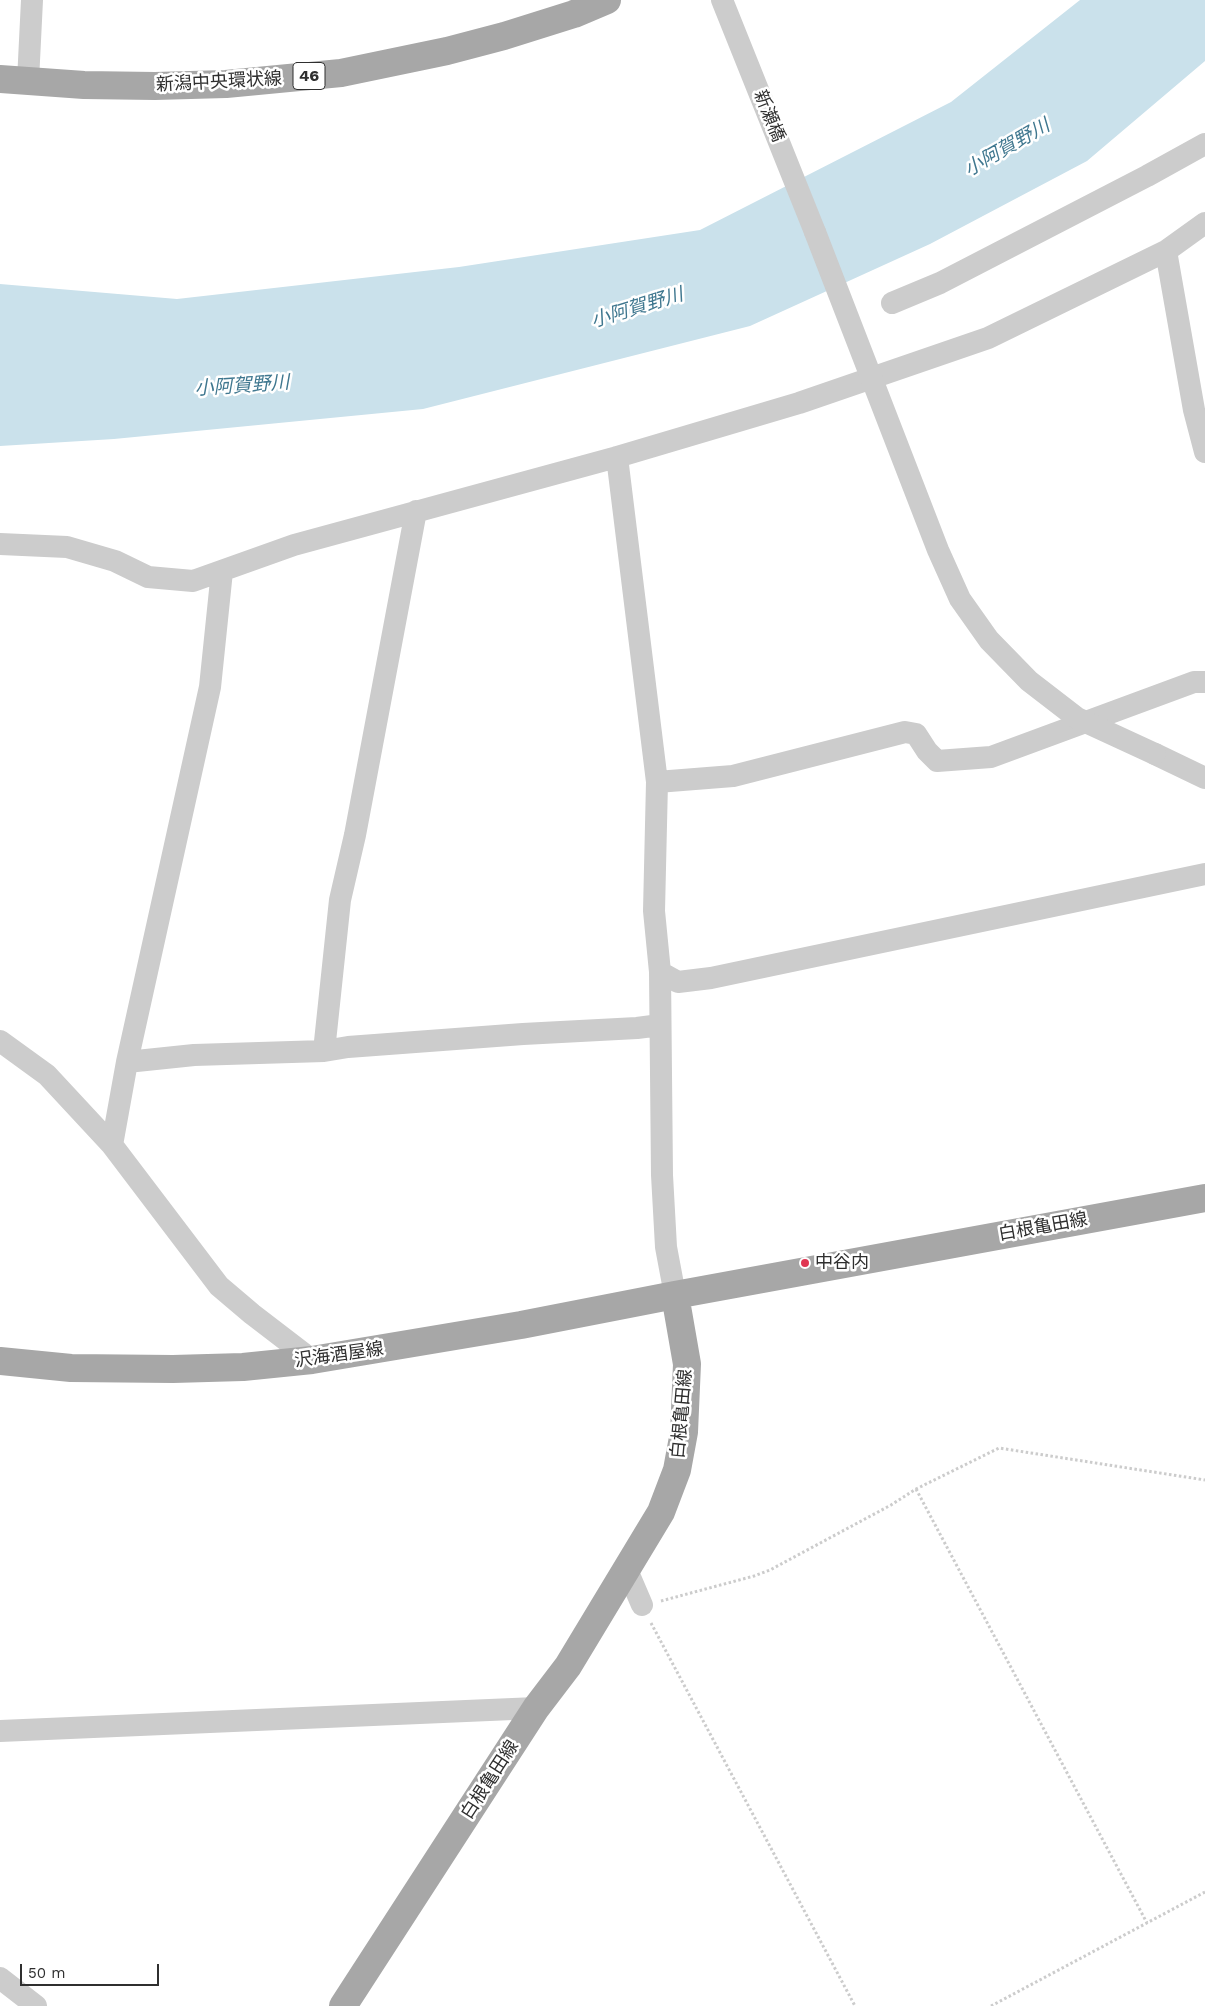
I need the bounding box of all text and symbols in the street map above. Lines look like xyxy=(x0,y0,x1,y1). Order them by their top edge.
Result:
road number: 46 xyxy=(293,62,325,90)
street label: 新潟中央環状線 xyxy=(156,68,282,96)
street label: 新瀬橋 xyxy=(749,87,789,145)
water label: 小阿賀野川 xyxy=(960,114,1054,182)
water label: 小阿賀野川 xyxy=(588,283,686,333)
water label: 小阿賀野川 xyxy=(194,371,290,401)
street label: 白根亀田線 xyxy=(997,1209,1089,1245)
place label: 中谷内 xyxy=(815,1252,869,1274)
marker: 中谷内 xyxy=(799,1257,811,1269)
street label: 沢海酒屋線 xyxy=(293,1338,385,1372)
street label: 白根亀田線 xyxy=(667,1368,697,1460)
street label: 白根亀田線 xyxy=(456,1736,524,1824)
scale bar xyxy=(22,1954,161,1986)
text: 50 m xyxy=(28,1964,65,1982)

